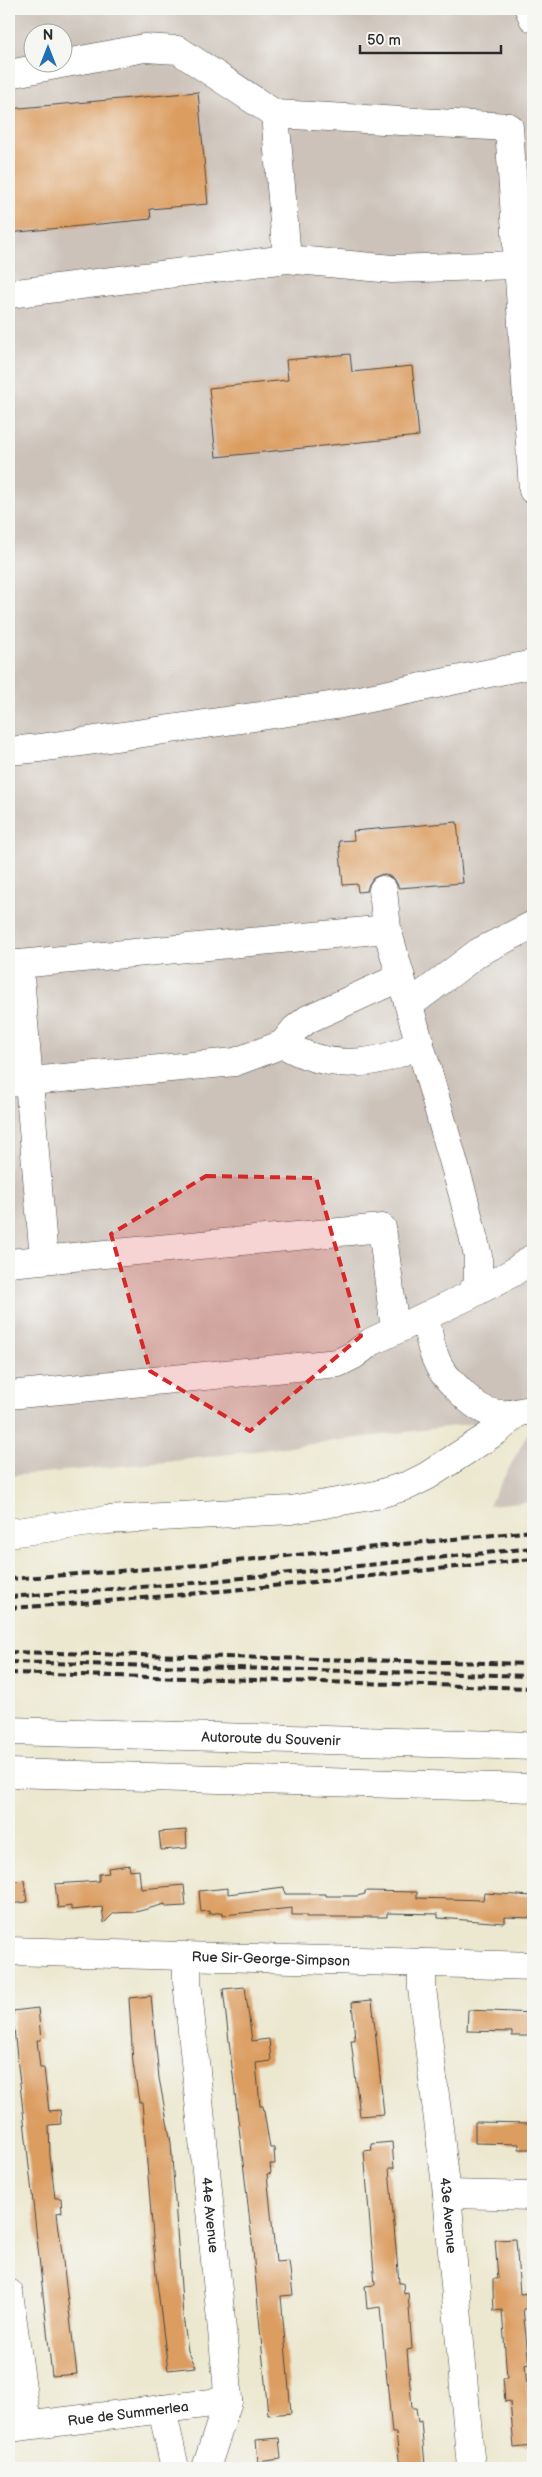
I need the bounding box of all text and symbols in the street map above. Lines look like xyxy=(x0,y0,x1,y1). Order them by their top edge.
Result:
north arrow xyxy=(22,22,72,72)
scale bar xyxy=(360,22,501,54)
text: N xyxy=(43,27,53,44)
text: 50 m xyxy=(367,31,401,50)
street label: Autoroute du Souvenir xyxy=(201,1729,342,1750)
street label: Rue Sir-George-Simpson xyxy=(191,1948,350,1970)
street label: 44e Avenue xyxy=(198,2176,222,2254)
street label: 43e Avenue xyxy=(436,2176,460,2254)
street label: Rue de Summerlea xyxy=(67,2398,190,2430)

